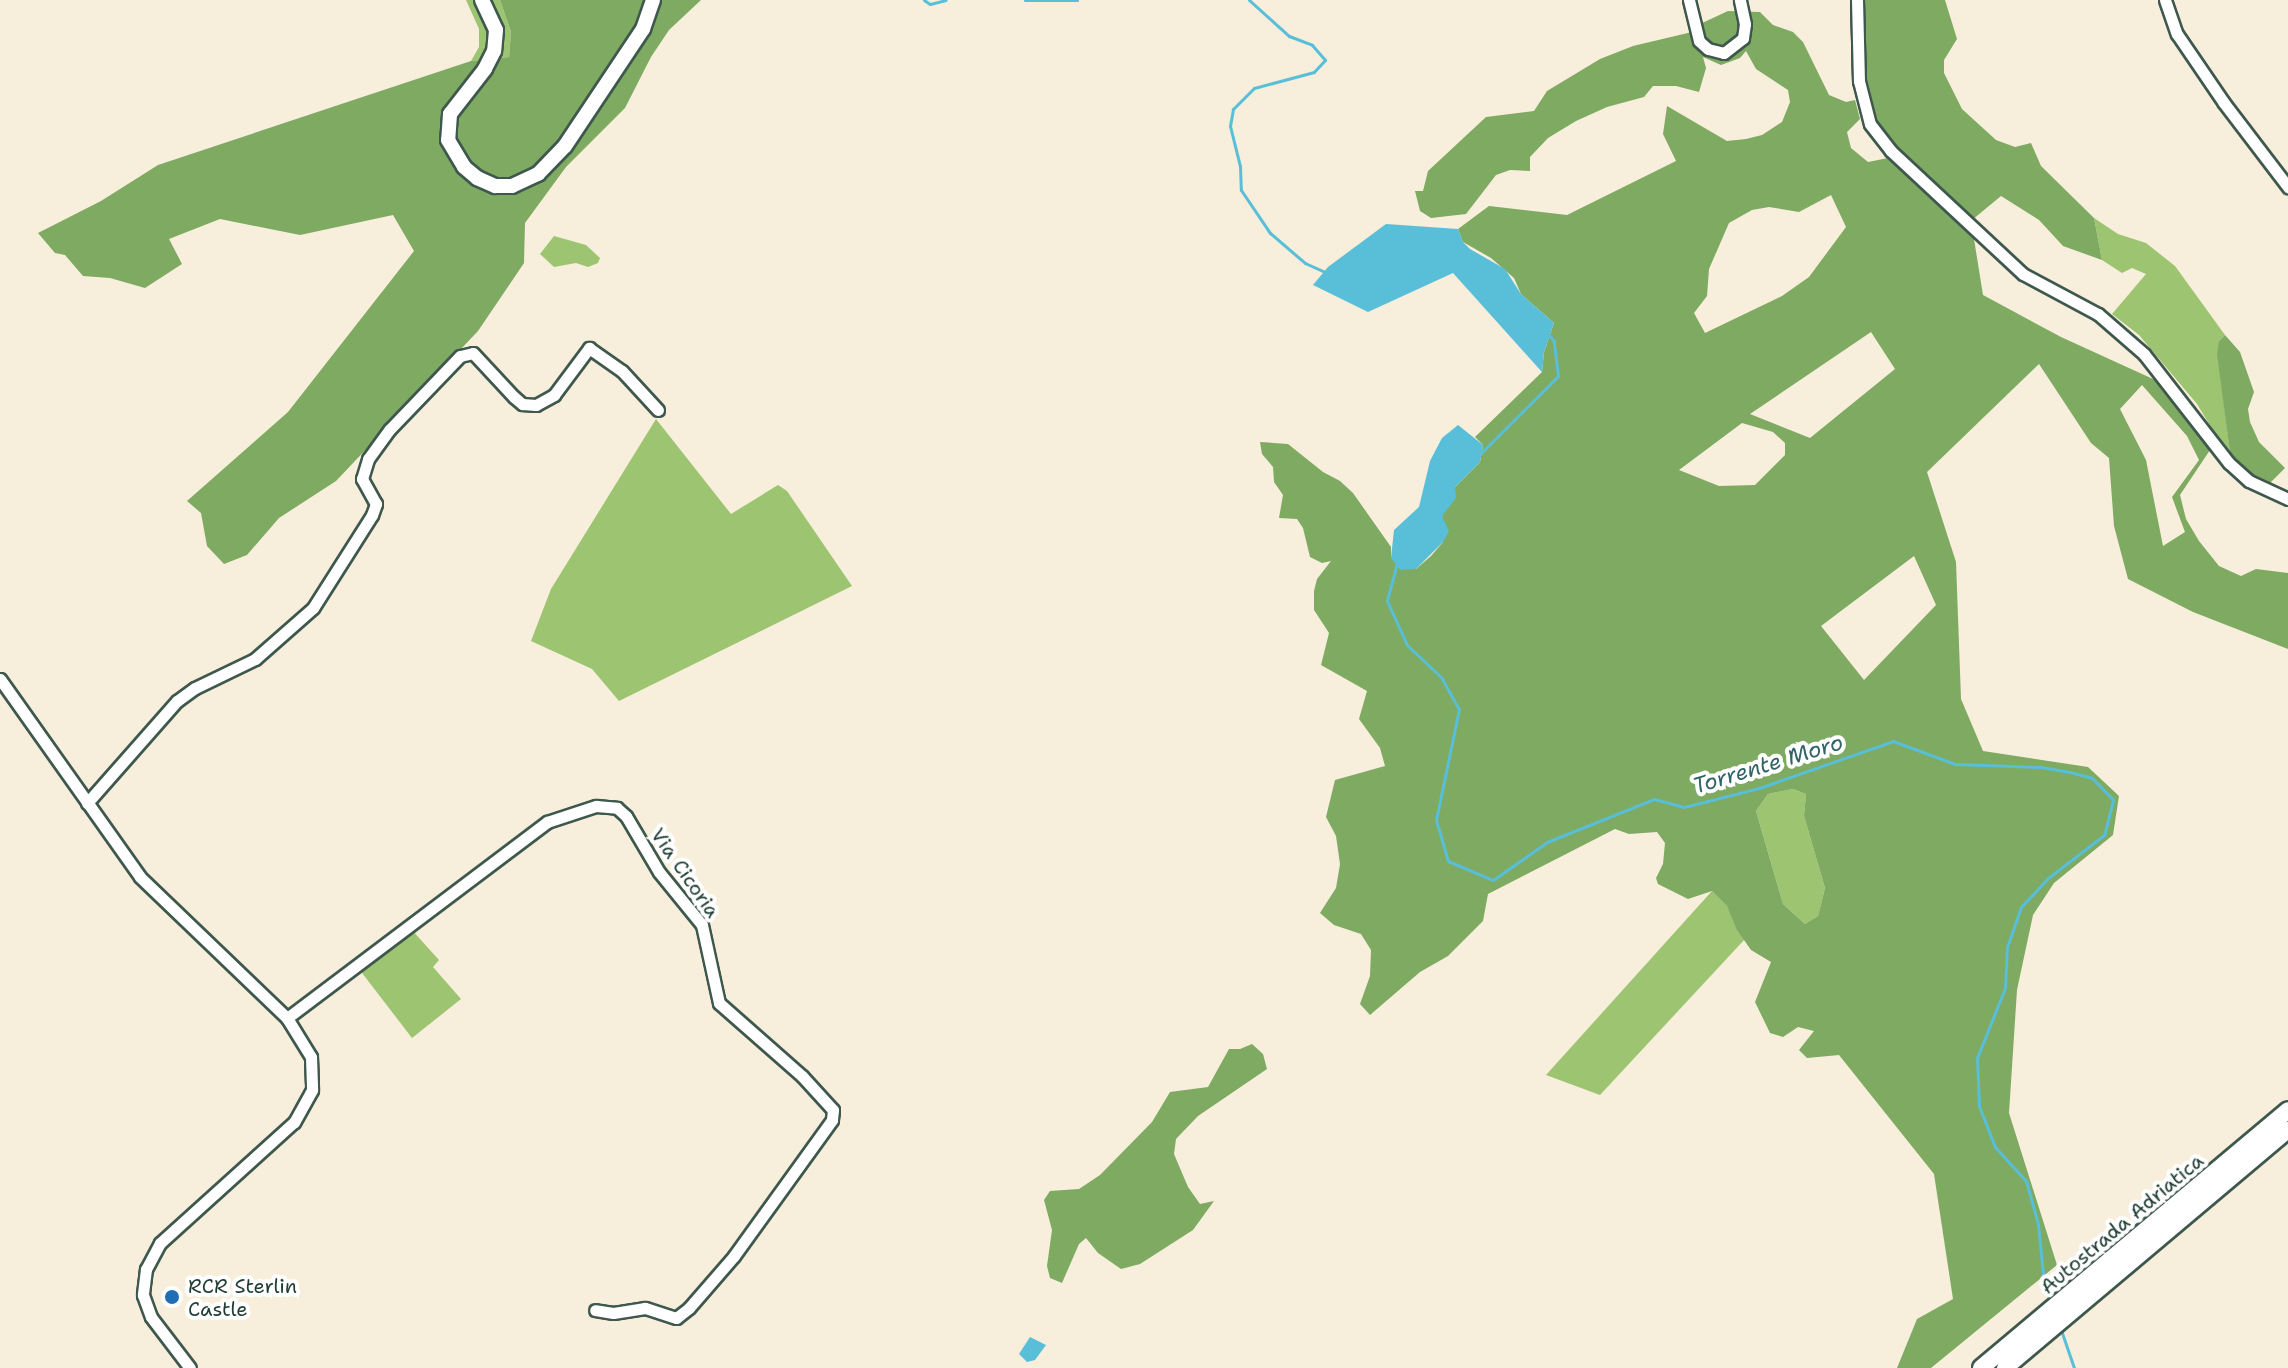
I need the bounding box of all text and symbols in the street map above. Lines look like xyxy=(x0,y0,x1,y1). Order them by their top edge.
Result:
water label: Torrente Moro xyxy=(1690,729,1846,799)
street label: Via Cicoria xyxy=(645,824,725,922)
street label: Autostrada Adriatica xyxy=(2036,1149,2208,1299)
place label: RCR Sterlin Castle xyxy=(188,1274,297,1321)
marker: RCR Sterlin Castle xyxy=(163,1288,181,1306)

